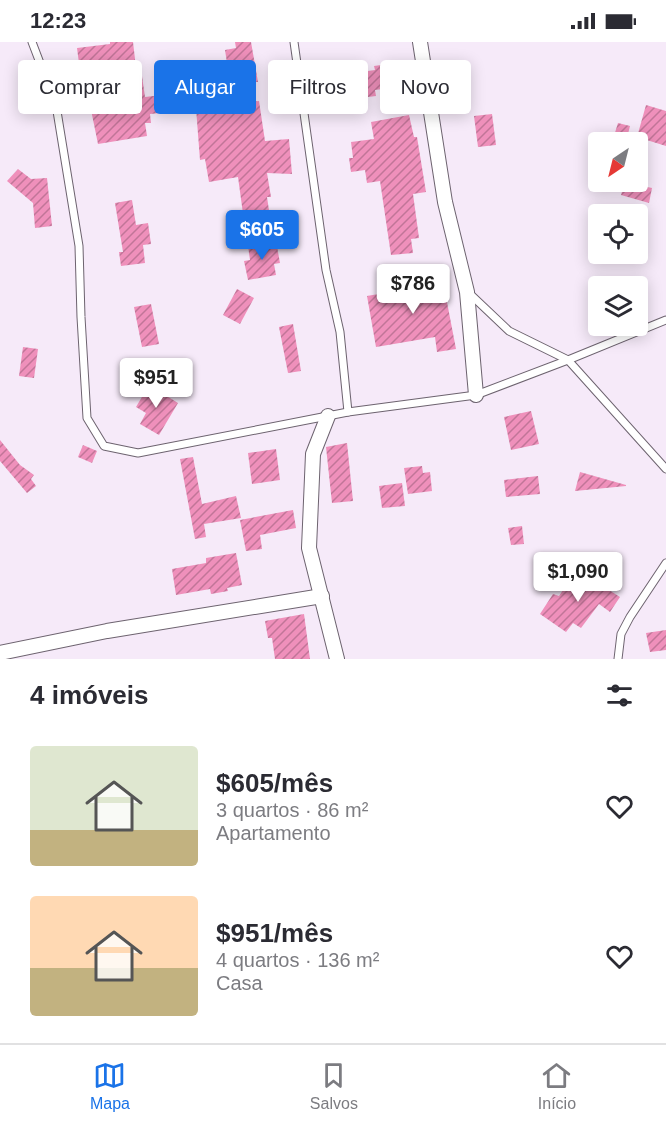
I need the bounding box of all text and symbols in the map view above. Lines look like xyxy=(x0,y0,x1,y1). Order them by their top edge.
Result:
text: 12:23 xyxy=(30,8,86,33)
chip: Comprar xyxy=(18,60,142,114)
chip: Alugar xyxy=(154,60,256,114)
chip: Filtros xyxy=(268,60,368,114)
chip: Novo xyxy=(380,60,471,114)
north arrow xyxy=(588,132,648,192)
map controls xyxy=(588,132,648,336)
button: locate xyxy=(588,204,648,264)
pin: $605 xyxy=(226,210,298,261)
text: $605 xyxy=(240,218,284,240)
pin: $786 xyxy=(377,264,449,315)
text: $786 xyxy=(391,272,435,294)
button: layers xyxy=(588,276,648,336)
pin: $951 xyxy=(120,358,192,409)
text: $951 xyxy=(134,366,178,388)
pin: $1,090 xyxy=(529,552,627,603)
text: $1,090 xyxy=(547,560,609,582)
icon: filters xyxy=(603,679,636,712)
text: 4 imóveis xyxy=(30,680,149,710)
text: $605/mês xyxy=(216,768,333,798)
icon: home xyxy=(78,770,150,842)
icon: heart xyxy=(603,790,636,823)
text: 3 quartos · 86 m² xyxy=(216,799,368,821)
text: Apartamento xyxy=(216,822,331,844)
text: $951/mês xyxy=(216,918,333,948)
icon: home xyxy=(78,920,150,992)
icon: heart xyxy=(603,940,636,973)
text: 4 quartos · 136 m² xyxy=(216,949,379,971)
text: Casa xyxy=(216,972,263,994)
tab: Mapa xyxy=(90,1059,130,1113)
tab: Salvos xyxy=(310,1059,358,1113)
tab: Início xyxy=(538,1059,576,1113)

